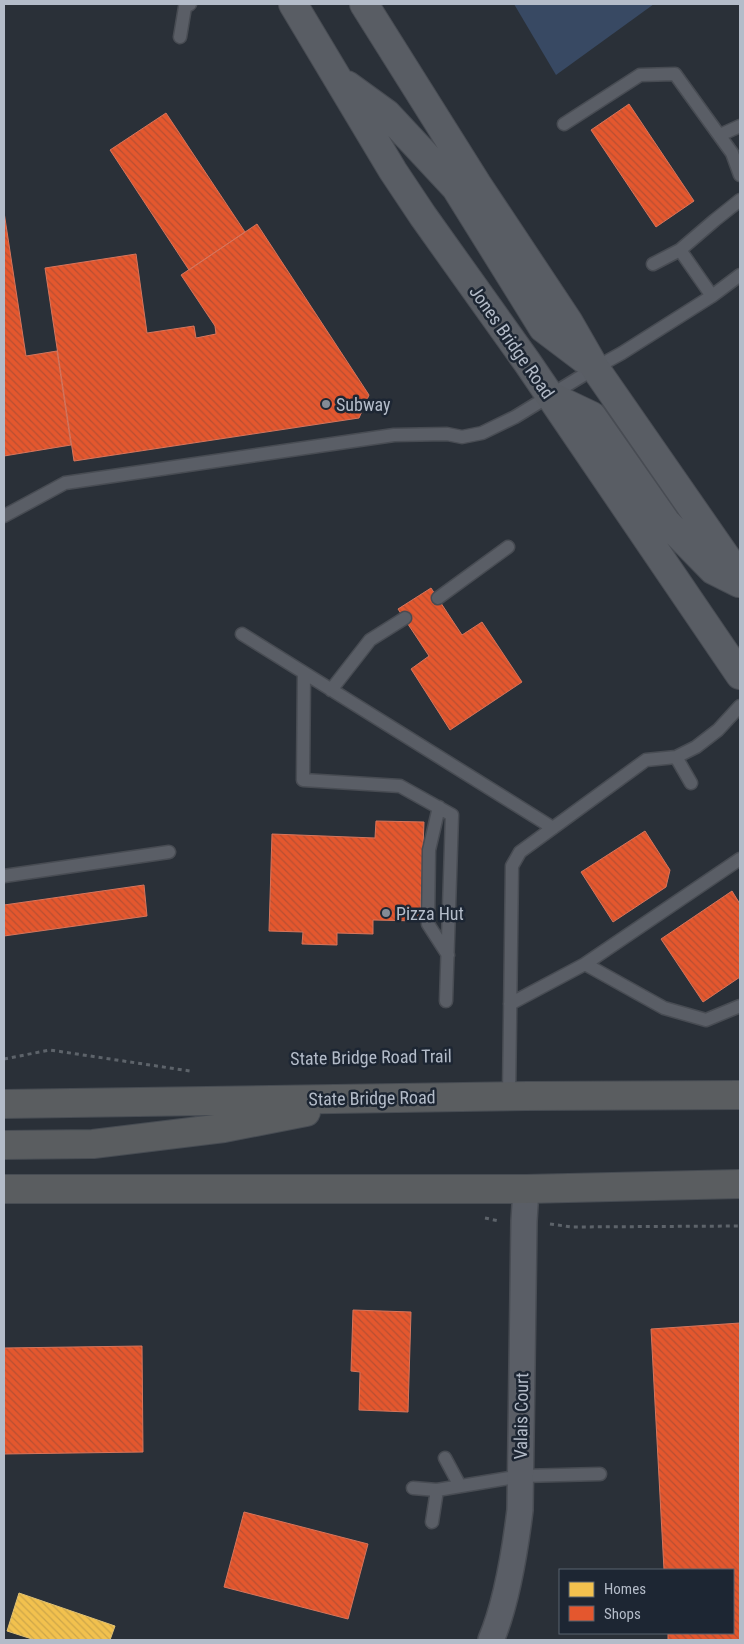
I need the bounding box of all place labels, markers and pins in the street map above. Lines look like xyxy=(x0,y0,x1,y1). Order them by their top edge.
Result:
place label: Subway xyxy=(336,394,391,415)
marker: Subway xyxy=(320,398,332,410)
place label: Pizza Hut xyxy=(396,903,464,924)
marker: Pizza Hut xyxy=(380,907,392,919)

